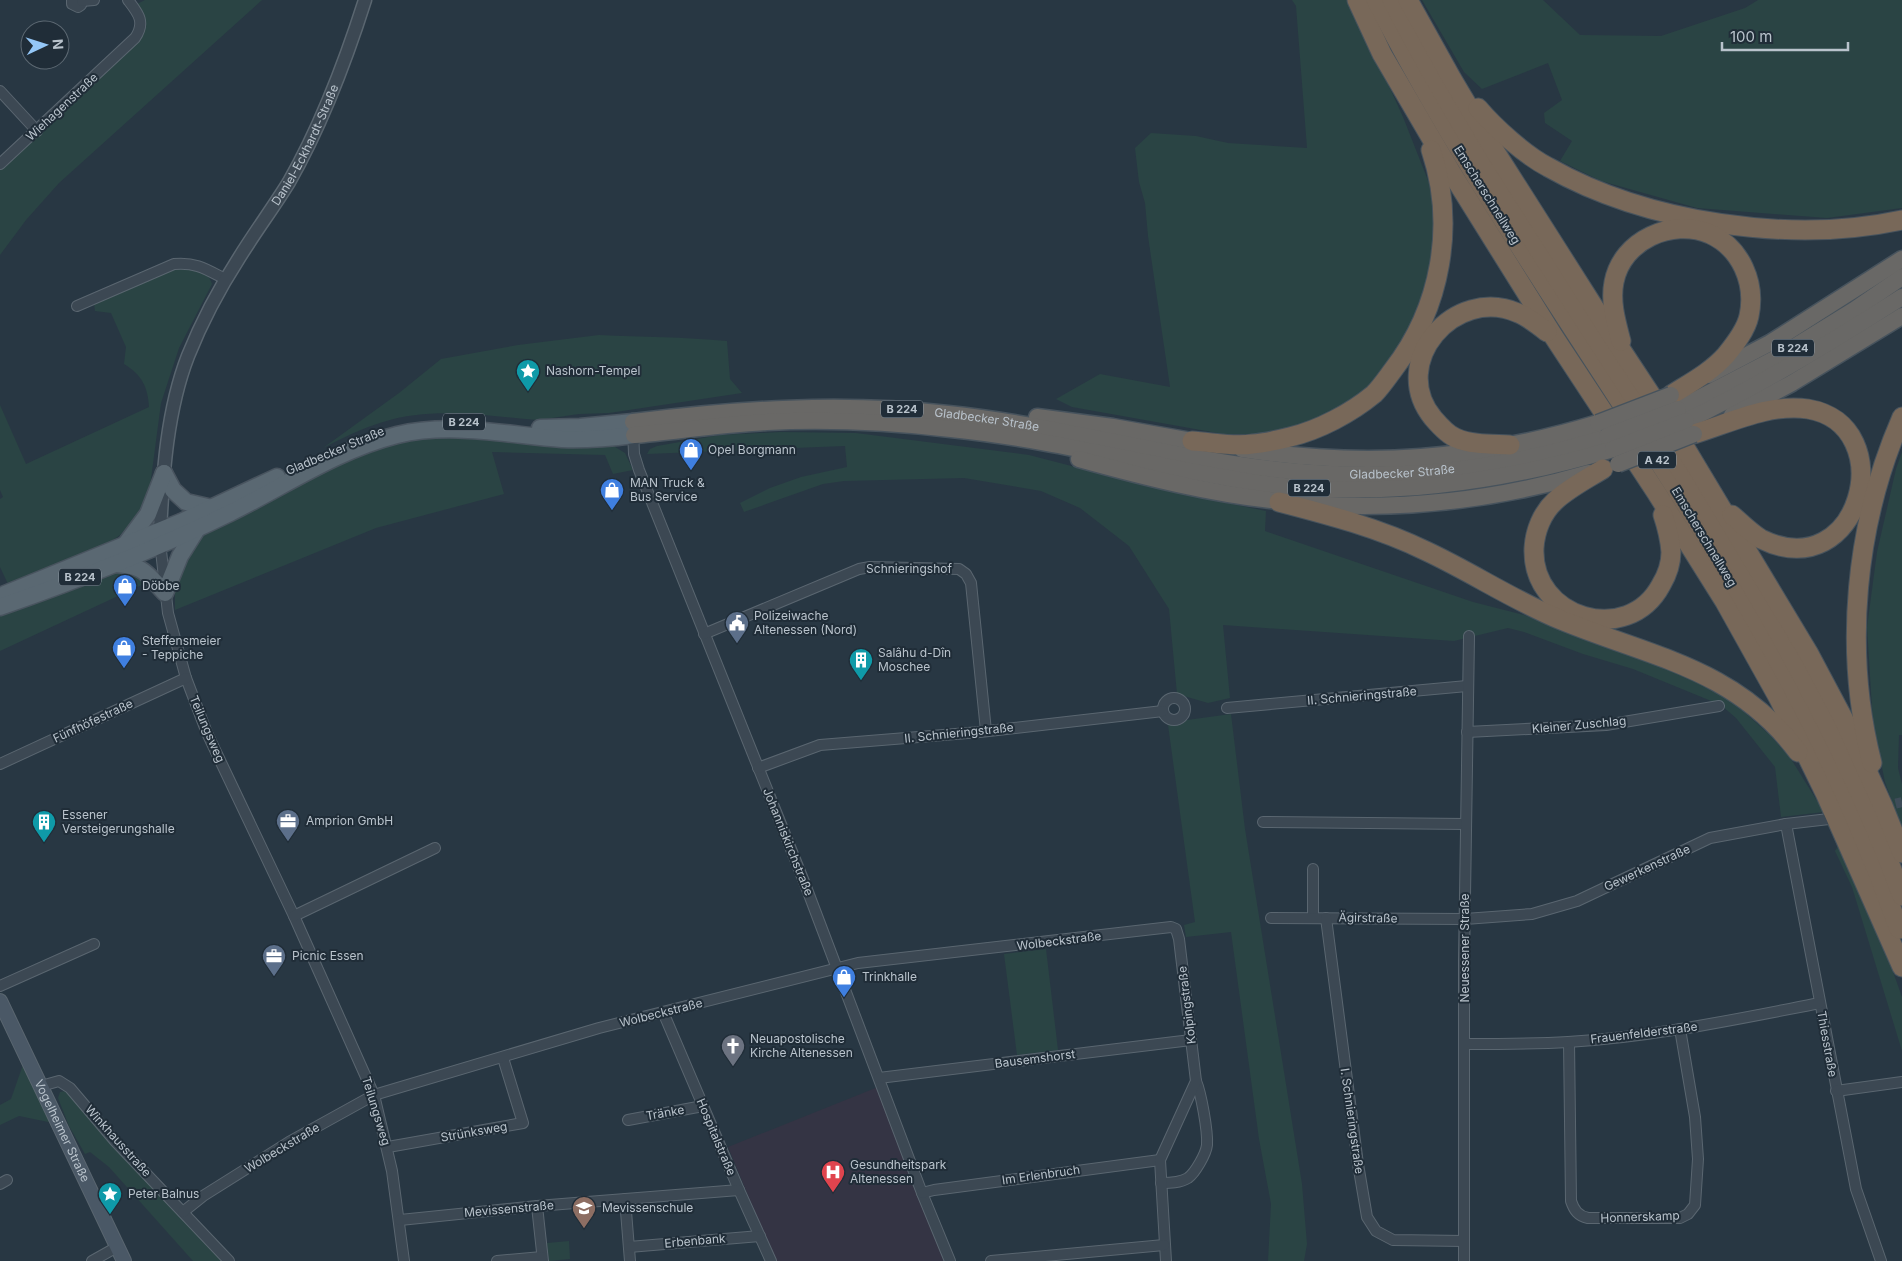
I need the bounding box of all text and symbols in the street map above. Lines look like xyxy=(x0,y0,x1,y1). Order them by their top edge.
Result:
north arrow xyxy=(20,20,70,70)
scale bar xyxy=(1722,20,1848,52)
text: 100 m xyxy=(1730,27,1772,46)
text: N xyxy=(50,38,67,50)
street label: Wiehagenstraße xyxy=(23,69,101,144)
street label: Daniel-Eckhardt-Straße xyxy=(268,82,341,208)
street label: Emscherschnellweg xyxy=(1451,143,1524,247)
road number: B 224 xyxy=(1772,339,1814,356)
place icon: Nashorn-Tempel xyxy=(515,358,541,392)
place label: Nashorn-Tempel xyxy=(546,363,640,378)
road number: B 224 xyxy=(881,400,923,418)
street label: Gladbecker Straße xyxy=(934,405,1040,434)
road number: B 224 xyxy=(443,414,485,431)
street label: Gladbecker Straße xyxy=(283,423,386,478)
shop icon: Opel Borgmann xyxy=(678,437,704,471)
place label: Opel Borgmann xyxy=(708,442,796,457)
road number: A 42 xyxy=(1638,452,1676,468)
street label: Gladbecker Straße xyxy=(1349,461,1456,482)
place label: MAN Truck & Bus Service xyxy=(630,475,705,504)
shop icon: MAN Truck & Bus Service xyxy=(599,477,625,511)
road number: B 224 xyxy=(1288,479,1330,496)
street label: Emscherschnellweg xyxy=(1669,484,1740,589)
street label: Schnieringshof xyxy=(866,561,952,576)
road number: B 224 xyxy=(59,568,101,586)
shop icon: Döbbe xyxy=(112,573,138,607)
place label: Döbbe xyxy=(142,578,180,593)
place label: Polizeiwache Altenessen (Nord) xyxy=(754,608,857,637)
public building icon: Polizeiwache Altenessen (Nord) xyxy=(724,610,750,644)
place label: Steffensmeier - Teppiche xyxy=(142,633,221,662)
shop icon: Steffensmeier - Teppiche xyxy=(111,635,137,669)
place label: Salâhu d-Dîn Moschee xyxy=(878,645,951,674)
building icon: Salâhu d-Dîn Moschee xyxy=(848,647,874,681)
street label: II. Schnieringstraße xyxy=(1307,683,1417,708)
street label: Teilungsweg xyxy=(187,693,228,765)
street label: Fünfhöfestraße xyxy=(50,695,135,746)
street label: Kleiner Zuschlag xyxy=(1531,713,1627,736)
street label: II. Schnieringstraße xyxy=(904,719,1014,746)
street label: Johanniskirchstraße xyxy=(760,786,817,898)
place label: Essener Versteigerungshalle xyxy=(62,807,175,836)
office icon: Amprion GmbH xyxy=(275,808,301,842)
building icon: Essener Versteigerungshalle xyxy=(31,809,57,843)
place label: Amprion GmbH xyxy=(306,813,393,828)
street label: Gewerkenstraße xyxy=(1601,841,1692,894)
street label: Neuessener Straße xyxy=(1457,893,1472,1003)
street label: Ägirstraße xyxy=(1338,909,1398,926)
street label: Wolbeckstraße xyxy=(1016,928,1102,953)
office icon: Picnic Essen xyxy=(261,943,287,977)
place label: Picnic Essen xyxy=(292,948,364,963)
shop icon: Trinkhalle xyxy=(831,964,857,998)
street label: Kolpingstraße xyxy=(1174,965,1199,1045)
place label: Trinkhalle xyxy=(862,969,917,984)
street label: Wolbeckstraße xyxy=(618,995,704,1030)
street label: Thiesstraße xyxy=(1814,1010,1841,1078)
street label: Frauenfelderstraße xyxy=(1589,1018,1698,1047)
place label: Neuapostolische Kirche Altenessen xyxy=(750,1031,853,1060)
church icon: Neuapostolische Kirche Altenessen xyxy=(720,1033,746,1067)
street label: Bausemshorst xyxy=(994,1046,1076,1071)
street label: I. Schnieringstraße xyxy=(1338,1067,1367,1175)
street label: Teilungsweg xyxy=(359,1074,394,1147)
street label: Vogelheimer Straße xyxy=(32,1077,93,1184)
street label: Hospitalstraße xyxy=(693,1096,739,1178)
street label: Winkhausstraße xyxy=(82,1102,155,1180)
street label: Tränke xyxy=(645,1102,685,1123)
street label: Strünksweg xyxy=(440,1118,508,1145)
street label: Wolbeckstraße xyxy=(241,1119,322,1176)
place label: Gesundheitspark Altenessen xyxy=(850,1157,947,1186)
hospital icon: Gesundheitspark Altenessen xyxy=(820,1159,846,1193)
street label: Im Erlenbruch xyxy=(1001,1162,1081,1187)
place icon: Peter Balnus xyxy=(97,1181,123,1215)
place label: Peter Balnus xyxy=(128,1186,199,1201)
school or university icon: Mevissenschule xyxy=(571,1195,597,1229)
street label: Mevissenstraße xyxy=(464,1197,554,1220)
place label: Mevissenschule xyxy=(602,1200,693,1215)
street label: Honnerskamp xyxy=(1600,1208,1680,1225)
street label: Erbenbank xyxy=(664,1230,727,1251)

